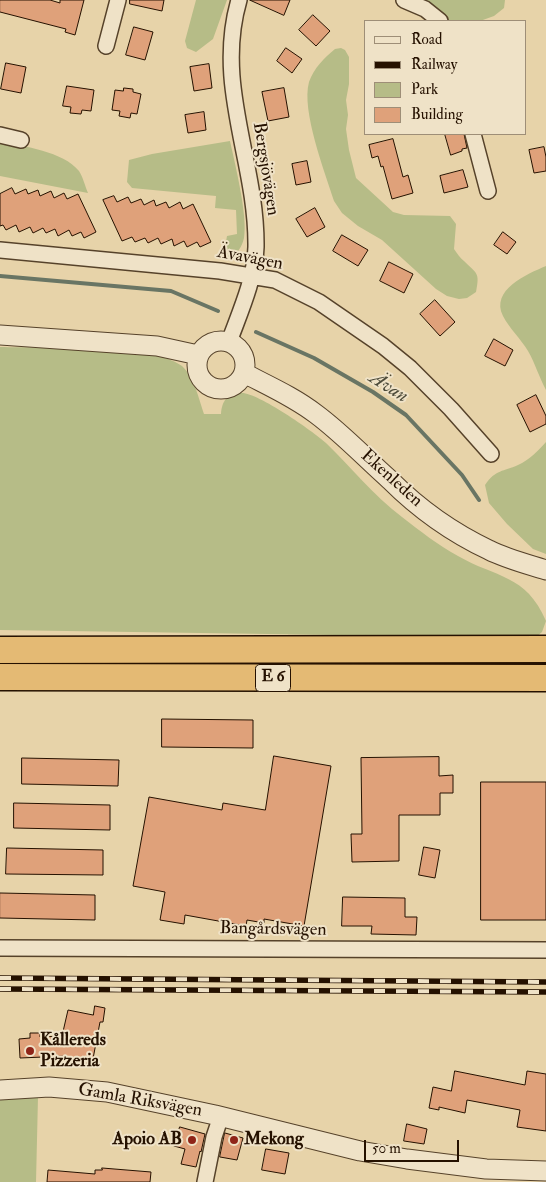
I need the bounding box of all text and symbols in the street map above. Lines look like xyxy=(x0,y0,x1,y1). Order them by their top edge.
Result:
legend xyxy=(364,20,526,135)
text: Road xyxy=(411,30,442,49)
text: Railway xyxy=(411,55,457,74)
text: Park xyxy=(411,80,438,99)
text: Building xyxy=(411,105,463,124)
street label: Bergsjövägen xyxy=(247,121,283,217)
street label: Ävavägen xyxy=(215,242,285,276)
water label: Ävan xyxy=(364,367,412,409)
street label: Ekenleden xyxy=(356,446,426,512)
road number: E 6 xyxy=(256,664,290,691)
street label: Bangårdsvägen xyxy=(219,918,327,942)
place label: Kållereds Pizzeria xyxy=(40,1030,106,1072)
marker: Kållereds Pizzeria xyxy=(24,1045,36,1057)
street label: Gamla Riksvägen xyxy=(76,1079,204,1123)
place label: Apoio AB xyxy=(112,1129,182,1151)
place label: Mekong xyxy=(244,1129,304,1151)
scale bar xyxy=(366,1130,461,1162)
marker: Apoio AB xyxy=(186,1134,198,1146)
marker: Mekong xyxy=(228,1134,240,1146)
text: 50 m xyxy=(372,1139,401,1158)

